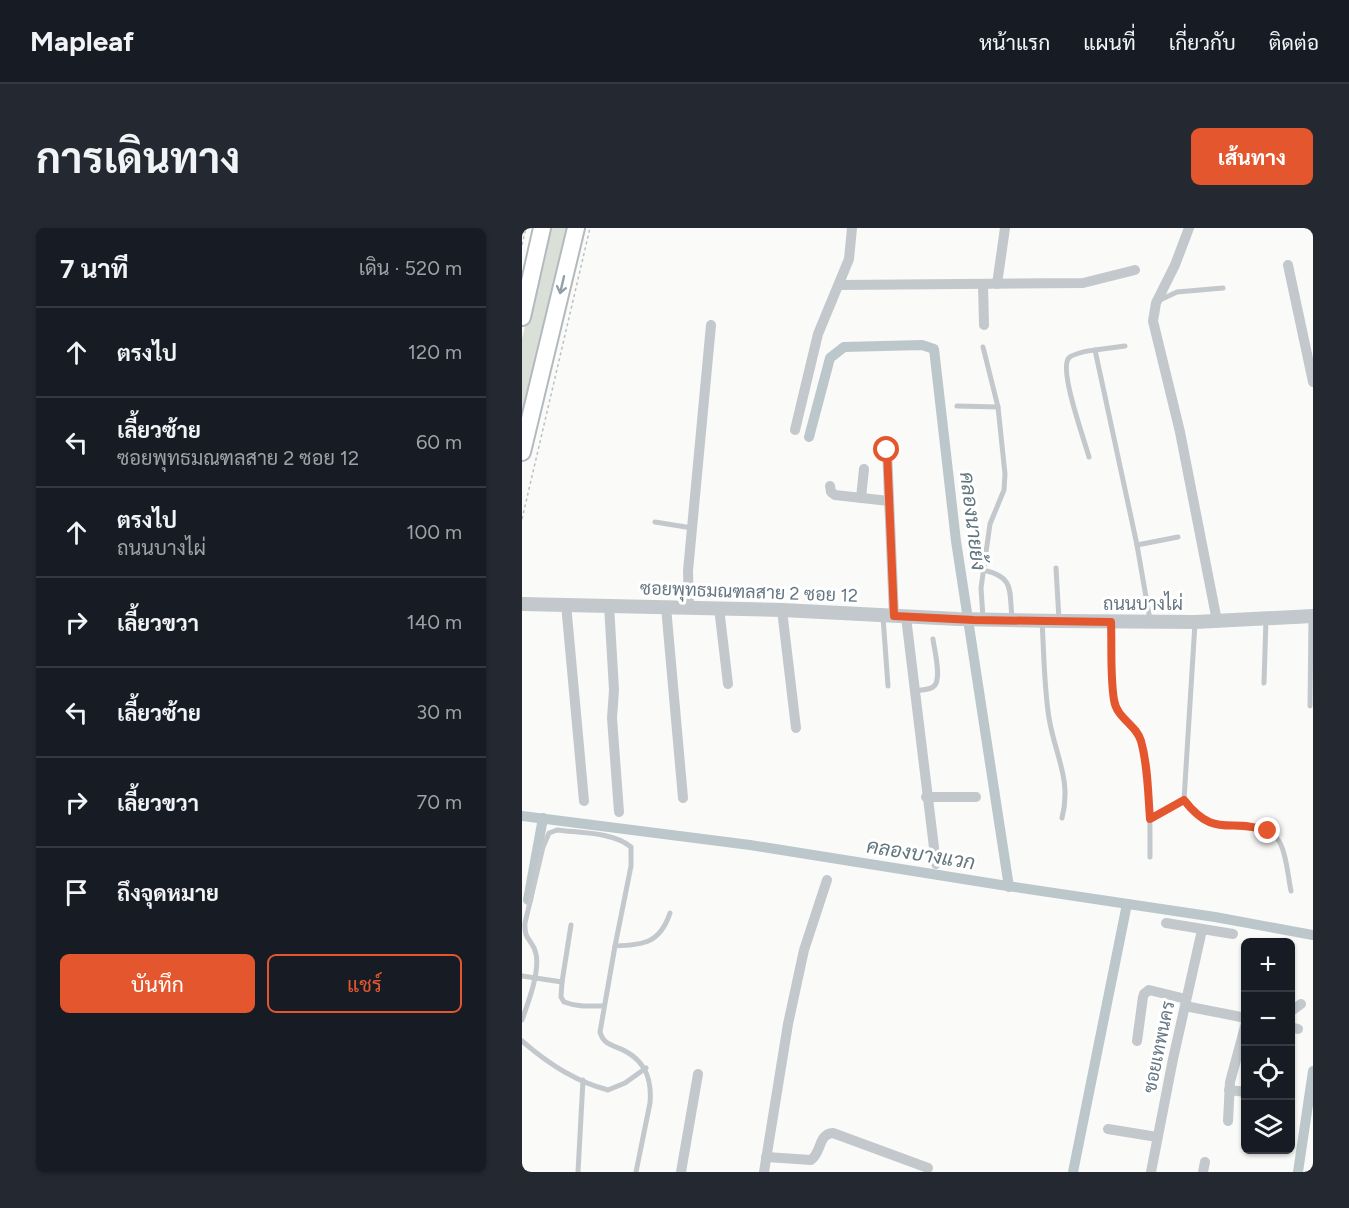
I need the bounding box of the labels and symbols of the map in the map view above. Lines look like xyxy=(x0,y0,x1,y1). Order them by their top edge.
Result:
one-way arrow xyxy=(556,275,568,294)
route start xyxy=(873,436,899,462)
water label: คลองนายย้ง xyxy=(955,470,992,572)
street label: ซอยพุทธมณฑลสาย 2 ซอย 12 xyxy=(640,577,858,608)
street label: ถนนบางไผ่ xyxy=(1103,591,1183,615)
route end xyxy=(1254,817,1280,843)
water label: คลองบางแวก xyxy=(865,834,977,874)
street label: ซอยเทพนคร xyxy=(1139,999,1180,1095)

